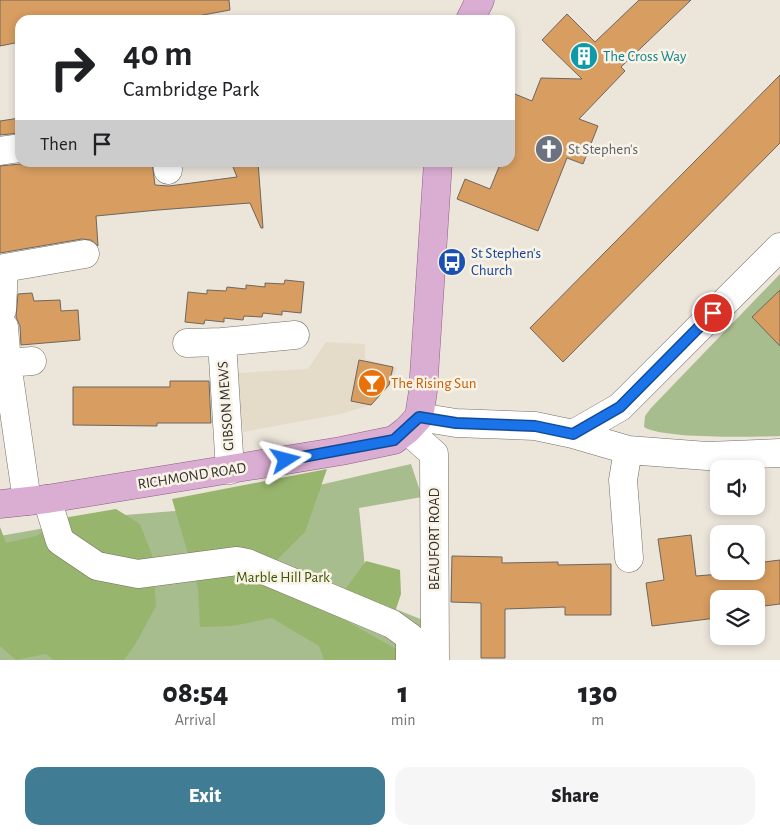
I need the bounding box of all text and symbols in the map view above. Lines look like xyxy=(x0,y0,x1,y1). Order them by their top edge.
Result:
icon: right xyxy=(40,35,105,100)
text: 40 m xyxy=(123,37,192,72)
building icon: The Cross Way xyxy=(569,41,599,71)
place label: The Cross Way xyxy=(603,49,687,64)
text: Cambridge Park xyxy=(123,78,259,100)
icon: arrive xyxy=(88,130,116,158)
church icon: St Stephen's xyxy=(534,134,564,164)
text: Then xyxy=(40,135,78,154)
place label: St Stephen's xyxy=(568,142,638,157)
place label: St Stephen's Church xyxy=(471,246,541,278)
bus stop icon: St Stephen's Church xyxy=(437,247,467,277)
pin xyxy=(692,292,734,334)
icon: arrive xyxy=(699,299,727,327)
street label: GIBSON MEWS xyxy=(215,361,237,451)
bar icon: The Rising Sun xyxy=(357,368,387,398)
place label: The Rising Sun xyxy=(391,376,476,391)
position arrow xyxy=(259,433,311,485)
street label: RICHMOND ROAD xyxy=(137,460,248,492)
map controls xyxy=(710,460,765,645)
button: sound xyxy=(710,460,765,515)
street label: BEAUFORT ROAD xyxy=(427,487,442,590)
button: search xyxy=(710,525,765,580)
park label: Marble Hill Park xyxy=(236,570,330,585)
button: layers xyxy=(710,590,765,645)
text: 08:54 xyxy=(162,678,228,708)
text: 1 xyxy=(398,678,409,708)
text: 130 xyxy=(578,678,618,708)
text: Arrival xyxy=(175,712,216,728)
text: min xyxy=(391,712,416,728)
text: m xyxy=(591,712,604,728)
button: Exit xyxy=(25,767,385,825)
button: Share xyxy=(395,767,755,825)

